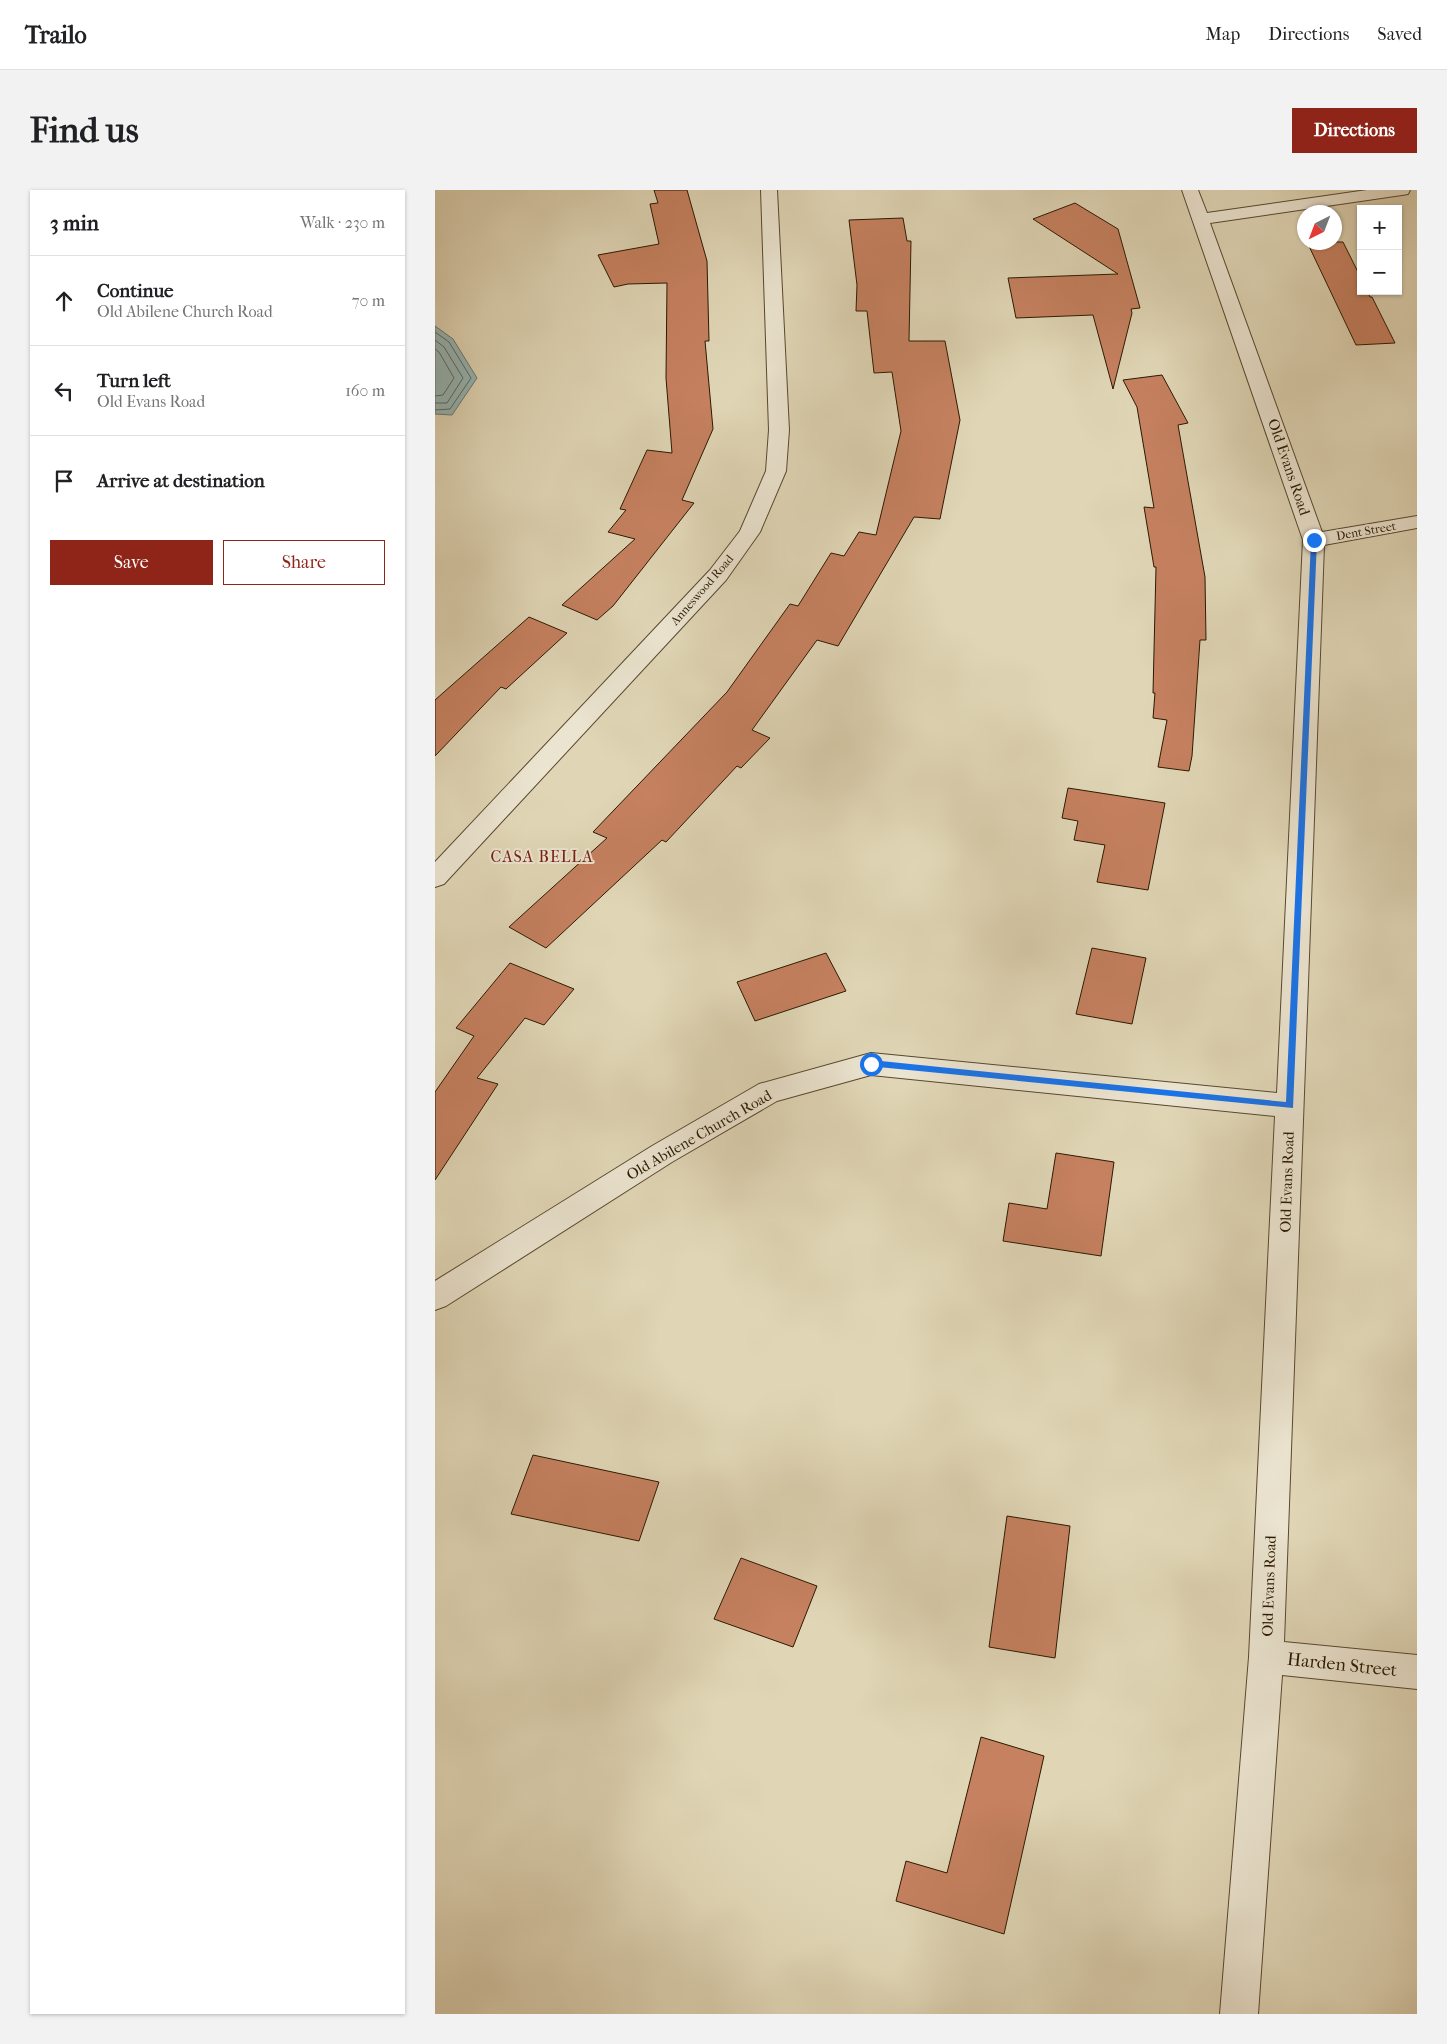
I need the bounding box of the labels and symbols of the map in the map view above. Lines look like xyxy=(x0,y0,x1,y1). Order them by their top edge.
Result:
north arrow xyxy=(1297,205,1342,250)
street label: Old Evans Road xyxy=(1264,416,1314,519)
street label: Dent Street xyxy=(1335,519,1398,543)
route end xyxy=(1303,529,1326,552)
street label: Anneswood Road xyxy=(667,552,737,629)
district label: CASA BELLA xyxy=(490,847,594,866)
route start xyxy=(860,1053,883,1076)
street label: Old Abilene Church Road xyxy=(623,1086,776,1184)
street label: Old Evans Road xyxy=(1276,1130,1298,1233)
street label: Old Evans Road xyxy=(1258,1534,1280,1637)
street label: Harden Street xyxy=(1286,1649,1399,1681)

